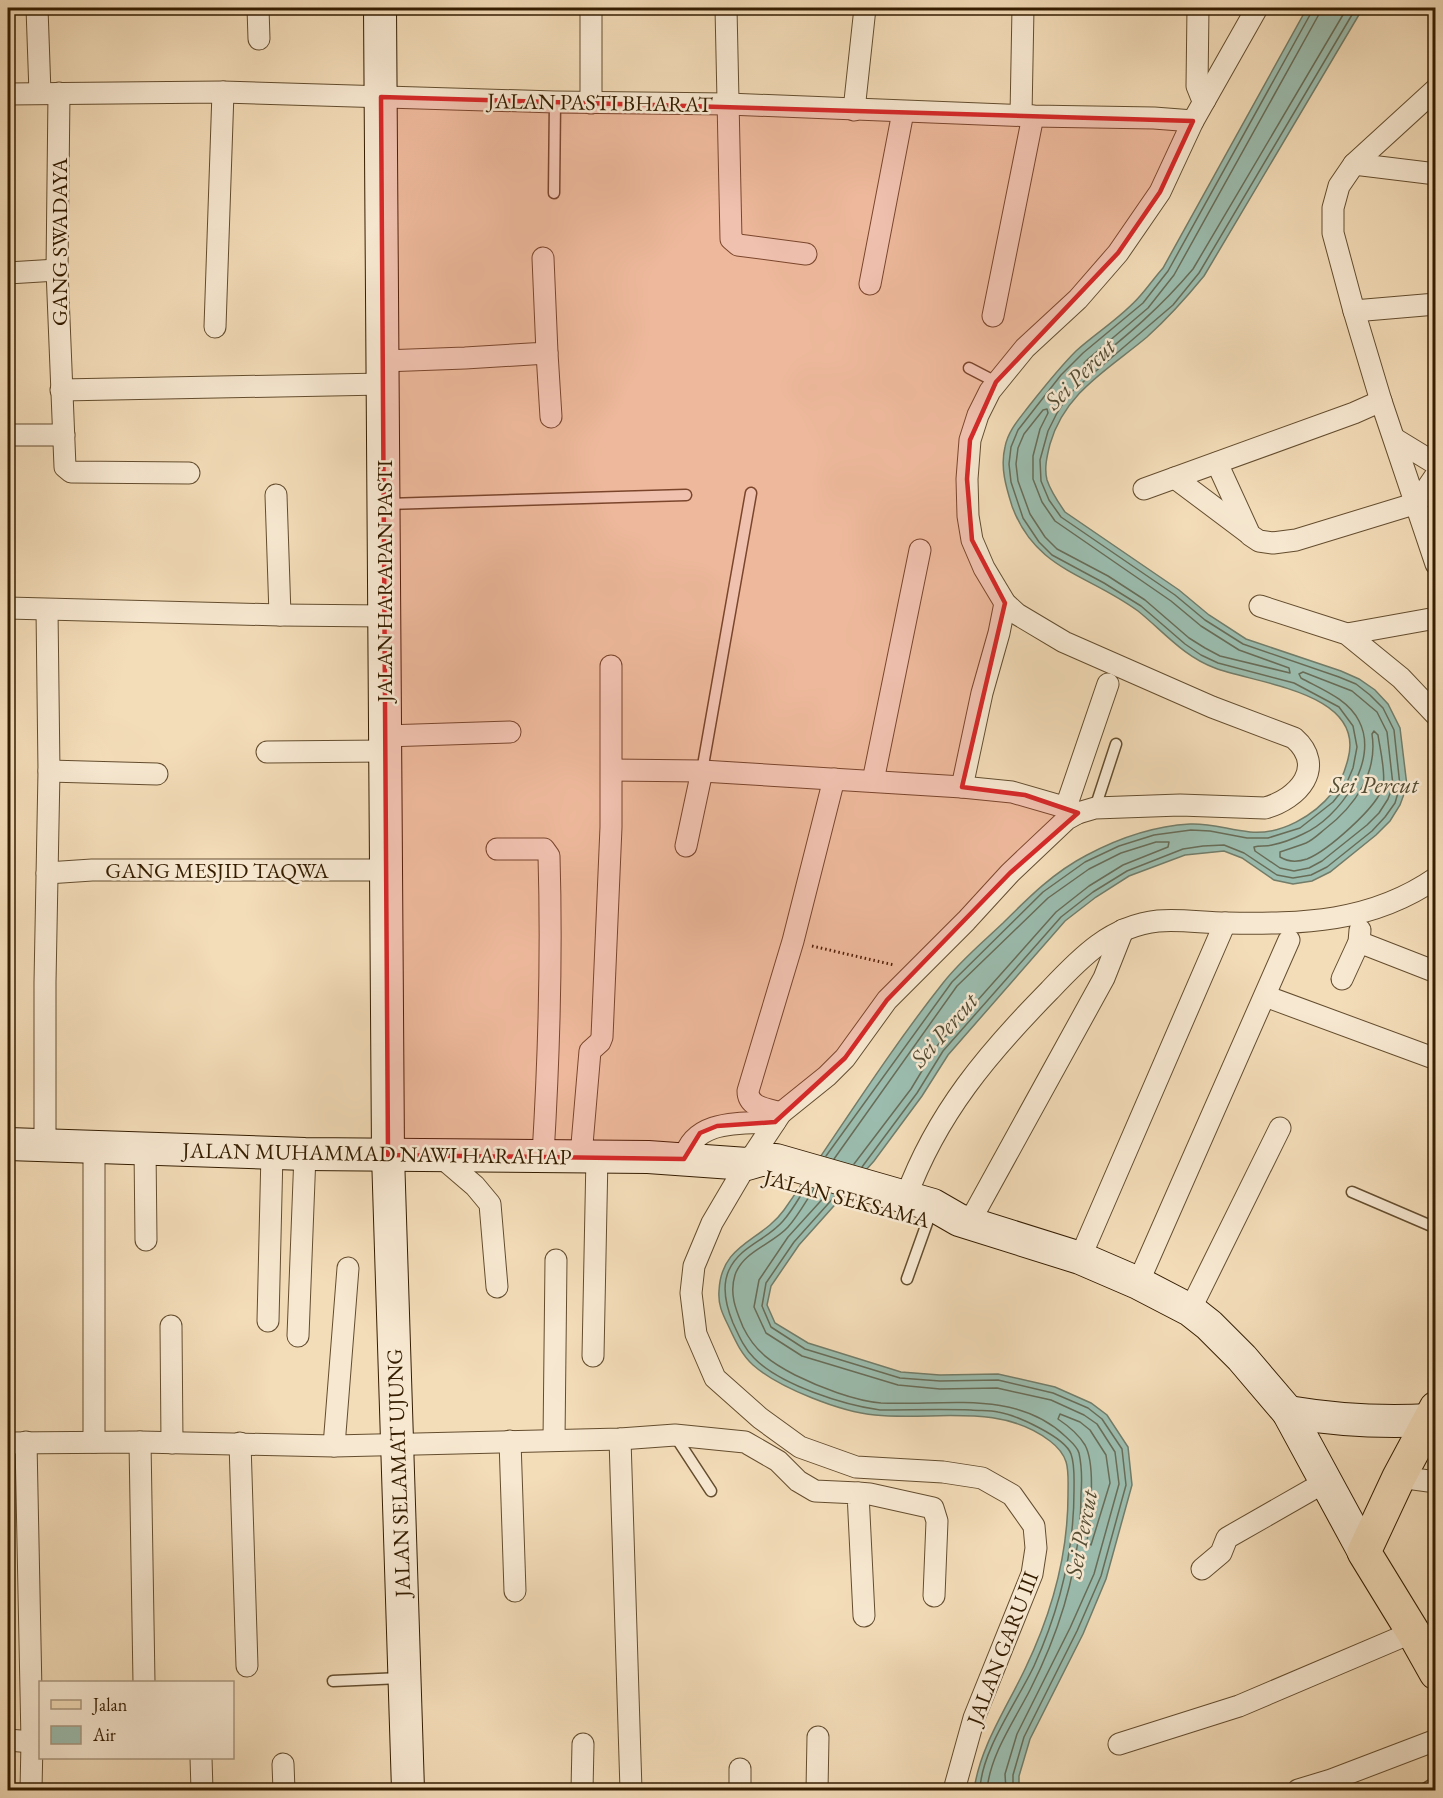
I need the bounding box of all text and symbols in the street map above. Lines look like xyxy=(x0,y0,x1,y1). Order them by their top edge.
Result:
street label: JALAN PASTI BHARAT xyxy=(485,86,713,119)
street label: GANG SWADAYA xyxy=(45,157,74,326)
water label: Sei Percut xyxy=(1037,331,1123,417)
street label: JALAN HARAPAN PASTI xyxy=(370,459,399,704)
water label: Sei Percut xyxy=(1329,769,1419,800)
street label: GANG MESJID TAQWA xyxy=(105,856,330,885)
water label: Sei Percut xyxy=(902,985,985,1074)
street label: JALAN MUHAMMAD NAWI HARAHAP xyxy=(180,1136,572,1171)
street label: JALAN SEKSAMA xyxy=(759,1162,934,1235)
street label: JALAN SELAMAT UJUNG xyxy=(380,1348,417,1600)
water label: Sei Percut xyxy=(1057,1486,1104,1581)
street label: JALAN GARU III xyxy=(959,1567,1045,1731)
legend xyxy=(39,1681,234,1759)
text: Jalan xyxy=(91,1693,128,1716)
text: Air xyxy=(92,1723,116,1746)

